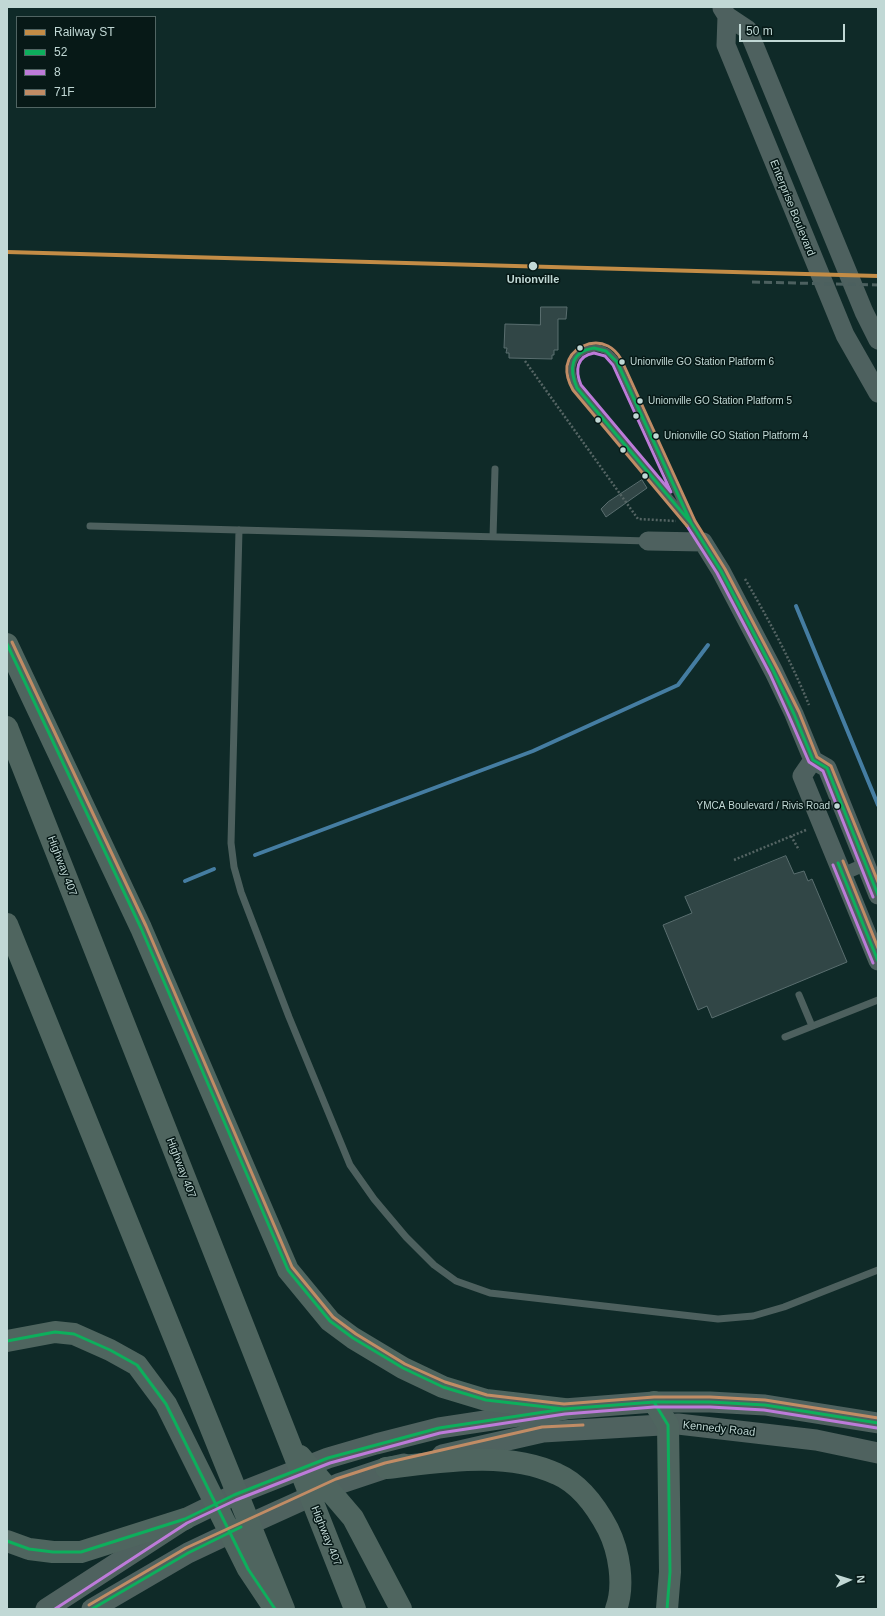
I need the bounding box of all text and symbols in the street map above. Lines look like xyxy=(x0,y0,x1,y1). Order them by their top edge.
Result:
legend xyxy=(16,16,156,108)
scale bar xyxy=(741,16,847,42)
text: 50 m xyxy=(746,24,773,38)
text: Railway ST xyxy=(54,25,115,39)
text: 52 xyxy=(54,45,67,59)
text: 8 xyxy=(54,65,61,79)
text: 71F xyxy=(54,85,75,99)
street label: Enterprise Boulevard xyxy=(767,158,817,258)
marker: Unionville xyxy=(527,260,539,272)
place label: Unionville xyxy=(507,273,559,287)
unlabelled marker xyxy=(575,343,585,353)
place label: Unionville GO Station Platform 6 xyxy=(630,356,774,368)
marker: Unionville GO Station Platform 6 xyxy=(617,357,627,367)
place label: Unionville GO Station Platform 5 xyxy=(648,395,792,407)
marker: Unionville GO Station Platform 5 xyxy=(635,396,645,406)
unlabelled marker xyxy=(631,411,641,421)
unlabelled marker xyxy=(593,415,603,425)
place label: Unionville GO Station Platform 4 xyxy=(664,430,808,442)
marker: Unionville GO Station Platform 4 xyxy=(651,431,661,441)
unlabelled marker xyxy=(618,445,628,455)
unlabelled marker xyxy=(640,471,650,481)
place label: YMCA Boulevard / Rivis Road xyxy=(697,800,830,812)
marker: YMCA Boulevard / Rivis Road xyxy=(832,801,842,811)
street label: Highway 407 xyxy=(44,834,80,898)
street label: Highway 407 xyxy=(163,1136,199,1200)
street label: Kennedy Road xyxy=(682,1419,756,1439)
street label: Highway 407 xyxy=(308,1504,344,1568)
north arrow xyxy=(829,1560,869,1600)
text: N xyxy=(855,1575,867,1584)

